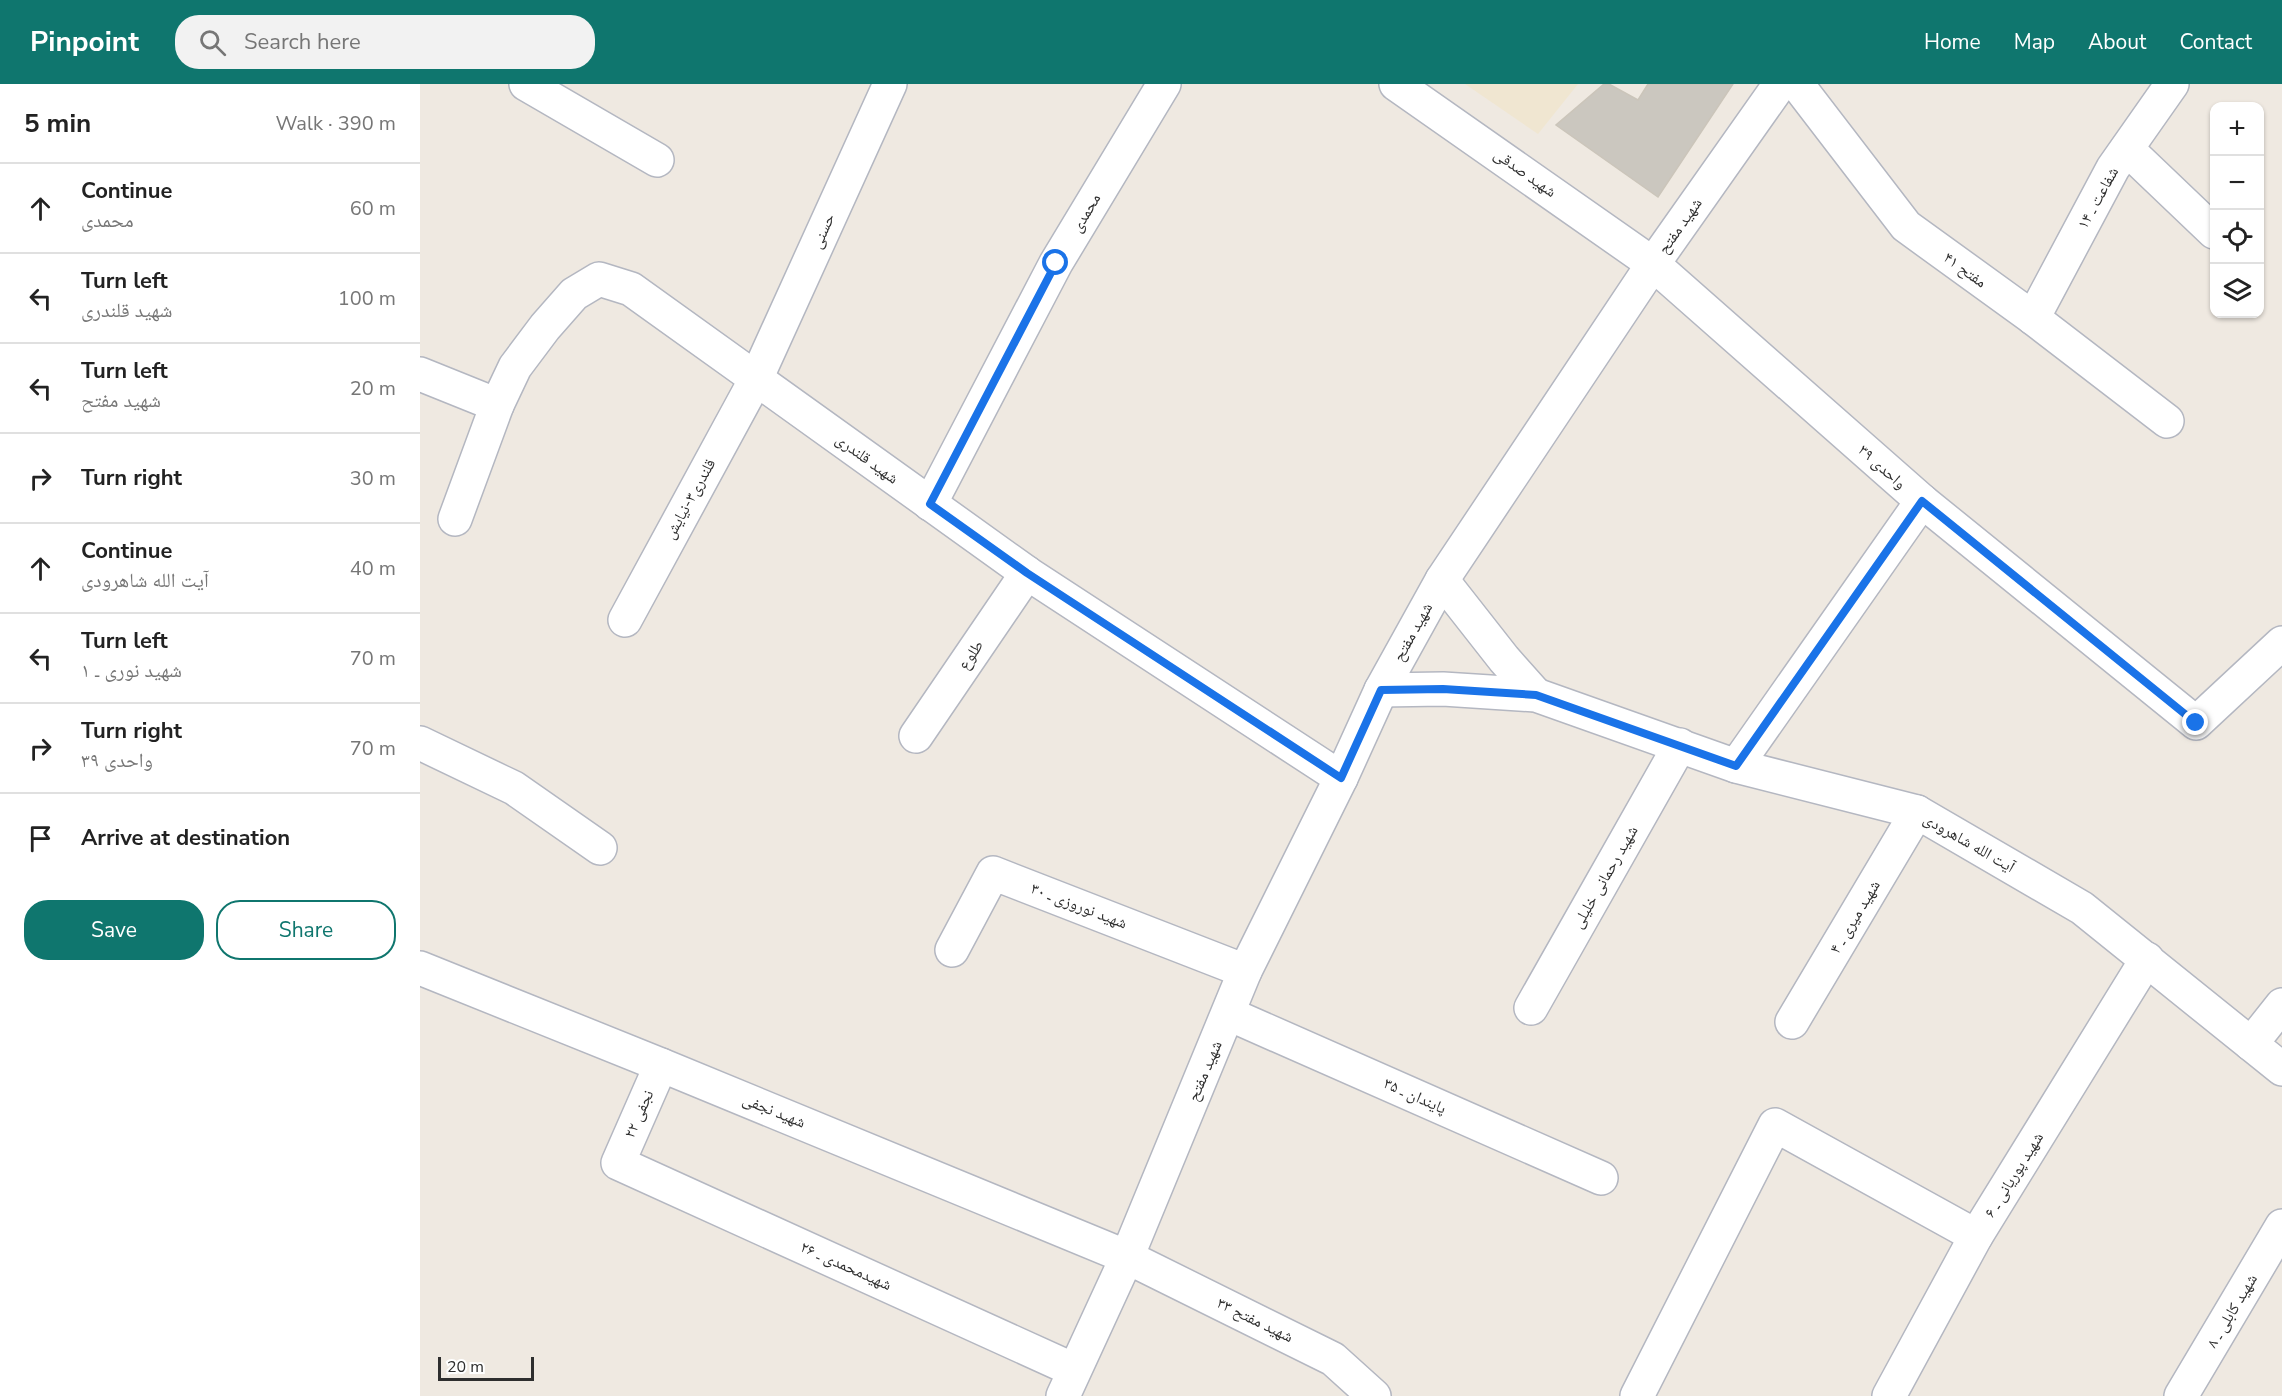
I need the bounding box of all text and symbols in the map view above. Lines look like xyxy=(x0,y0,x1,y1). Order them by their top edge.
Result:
search box xyxy=(175,15,595,69)
text: Pinpoint xyxy=(30,23,139,61)
icon: search xyxy=(196,26,229,59)
text: Search here xyxy=(244,27,361,57)
text: Home xyxy=(1924,28,1981,56)
text: Map xyxy=(2014,28,2055,56)
text: About xyxy=(2088,28,2146,56)
text: Contact xyxy=(2179,28,2252,56)
map controls xyxy=(2210,102,2264,318)
button: + xyxy=(2210,102,2264,156)
text: 5 min xyxy=(24,106,91,141)
text: Walk · 390 m xyxy=(276,110,396,137)
street label: شهید صدقی xyxy=(1489,143,1561,203)
button: − xyxy=(2210,156,2264,210)
street label: شفاعت ـ ۱۴ xyxy=(2072,163,2124,233)
text: Continue xyxy=(81,176,172,206)
street label: محمدی xyxy=(1066,189,1106,237)
icon: ahead xyxy=(24,192,57,225)
street label: شهید مفتح xyxy=(1653,193,1707,259)
text: 60 m xyxy=(350,195,396,222)
text: محمدی xyxy=(81,207,134,234)
street label: حسنی xyxy=(806,210,840,252)
button: locate xyxy=(2210,210,2264,264)
street label: مفتح ۴۱ xyxy=(1939,247,1991,293)
route start xyxy=(1042,249,1068,275)
button: layers xyxy=(2210,264,2264,318)
text: Turn left xyxy=(81,266,168,296)
icon: left xyxy=(24,282,57,315)
text: 100 m xyxy=(338,285,396,312)
text: شهید قلندری xyxy=(81,297,172,324)
text: Turn left xyxy=(81,356,168,386)
icon: left xyxy=(24,372,57,405)
text: 20 m xyxy=(350,375,396,402)
text: شهید مفتح xyxy=(81,387,161,414)
street label: شهید قلندری xyxy=(831,429,903,489)
street label: واحدی ۳۹ xyxy=(1853,440,1911,494)
street label: قلندری۳-نیایش xyxy=(659,455,721,543)
icon: right xyxy=(24,462,57,495)
text: Turn right xyxy=(81,463,182,493)
text: 30 m xyxy=(350,465,396,492)
text: Continue xyxy=(81,536,172,566)
icon: ahead xyxy=(24,552,57,585)
text: 40 m xyxy=(350,555,396,582)
text: آیت الله شاهرودی xyxy=(81,567,209,594)
street label: شهید مفتح xyxy=(1388,599,1438,665)
text: Turn left xyxy=(81,626,168,656)
street label: طلوع xyxy=(953,636,989,674)
icon: left xyxy=(24,642,57,675)
text: 70 m xyxy=(350,645,396,672)
text: شهید نوری ـ ۱ xyxy=(81,657,182,684)
route end xyxy=(2182,709,2208,735)
text: Turn right xyxy=(81,716,182,746)
icon: right xyxy=(24,732,57,765)
text: 70 m xyxy=(350,735,396,762)
text: واحدی ۳۹ xyxy=(81,747,153,774)
street label: آیت الله شاهرودی xyxy=(1919,808,2020,879)
icon: arrive xyxy=(24,822,57,855)
street label: شهید رحمانی خلیلی xyxy=(1567,822,1643,932)
text: Arrive at destination xyxy=(81,823,290,853)
street label: شهید میری ـ ۴ xyxy=(1824,876,1886,958)
street label: شهید نوروزی ـ ۳۰ xyxy=(1028,878,1130,934)
button: Save xyxy=(24,900,204,960)
button: Share xyxy=(216,900,396,960)
street label: شهید مفتح xyxy=(1182,1037,1228,1105)
street label: پایندان ـ ۳۵ xyxy=(1380,1072,1450,1120)
street label: نجفی ۲۲ xyxy=(619,1086,659,1142)
street label: شهید نجفی xyxy=(739,1088,809,1134)
street label: شهید پوریانی ـ ۶ xyxy=(1979,1128,2049,1222)
street label: شهیدمحمدی ـ ۲۶ xyxy=(797,1236,895,1296)
street label: شهید کابلی ـ ۸ xyxy=(2201,1270,2263,1352)
street label: شهید مفتح ۳۳ xyxy=(1213,1292,1297,1348)
scale bar xyxy=(438,1354,534,1382)
text: 20 m xyxy=(447,1356,484,1378)

